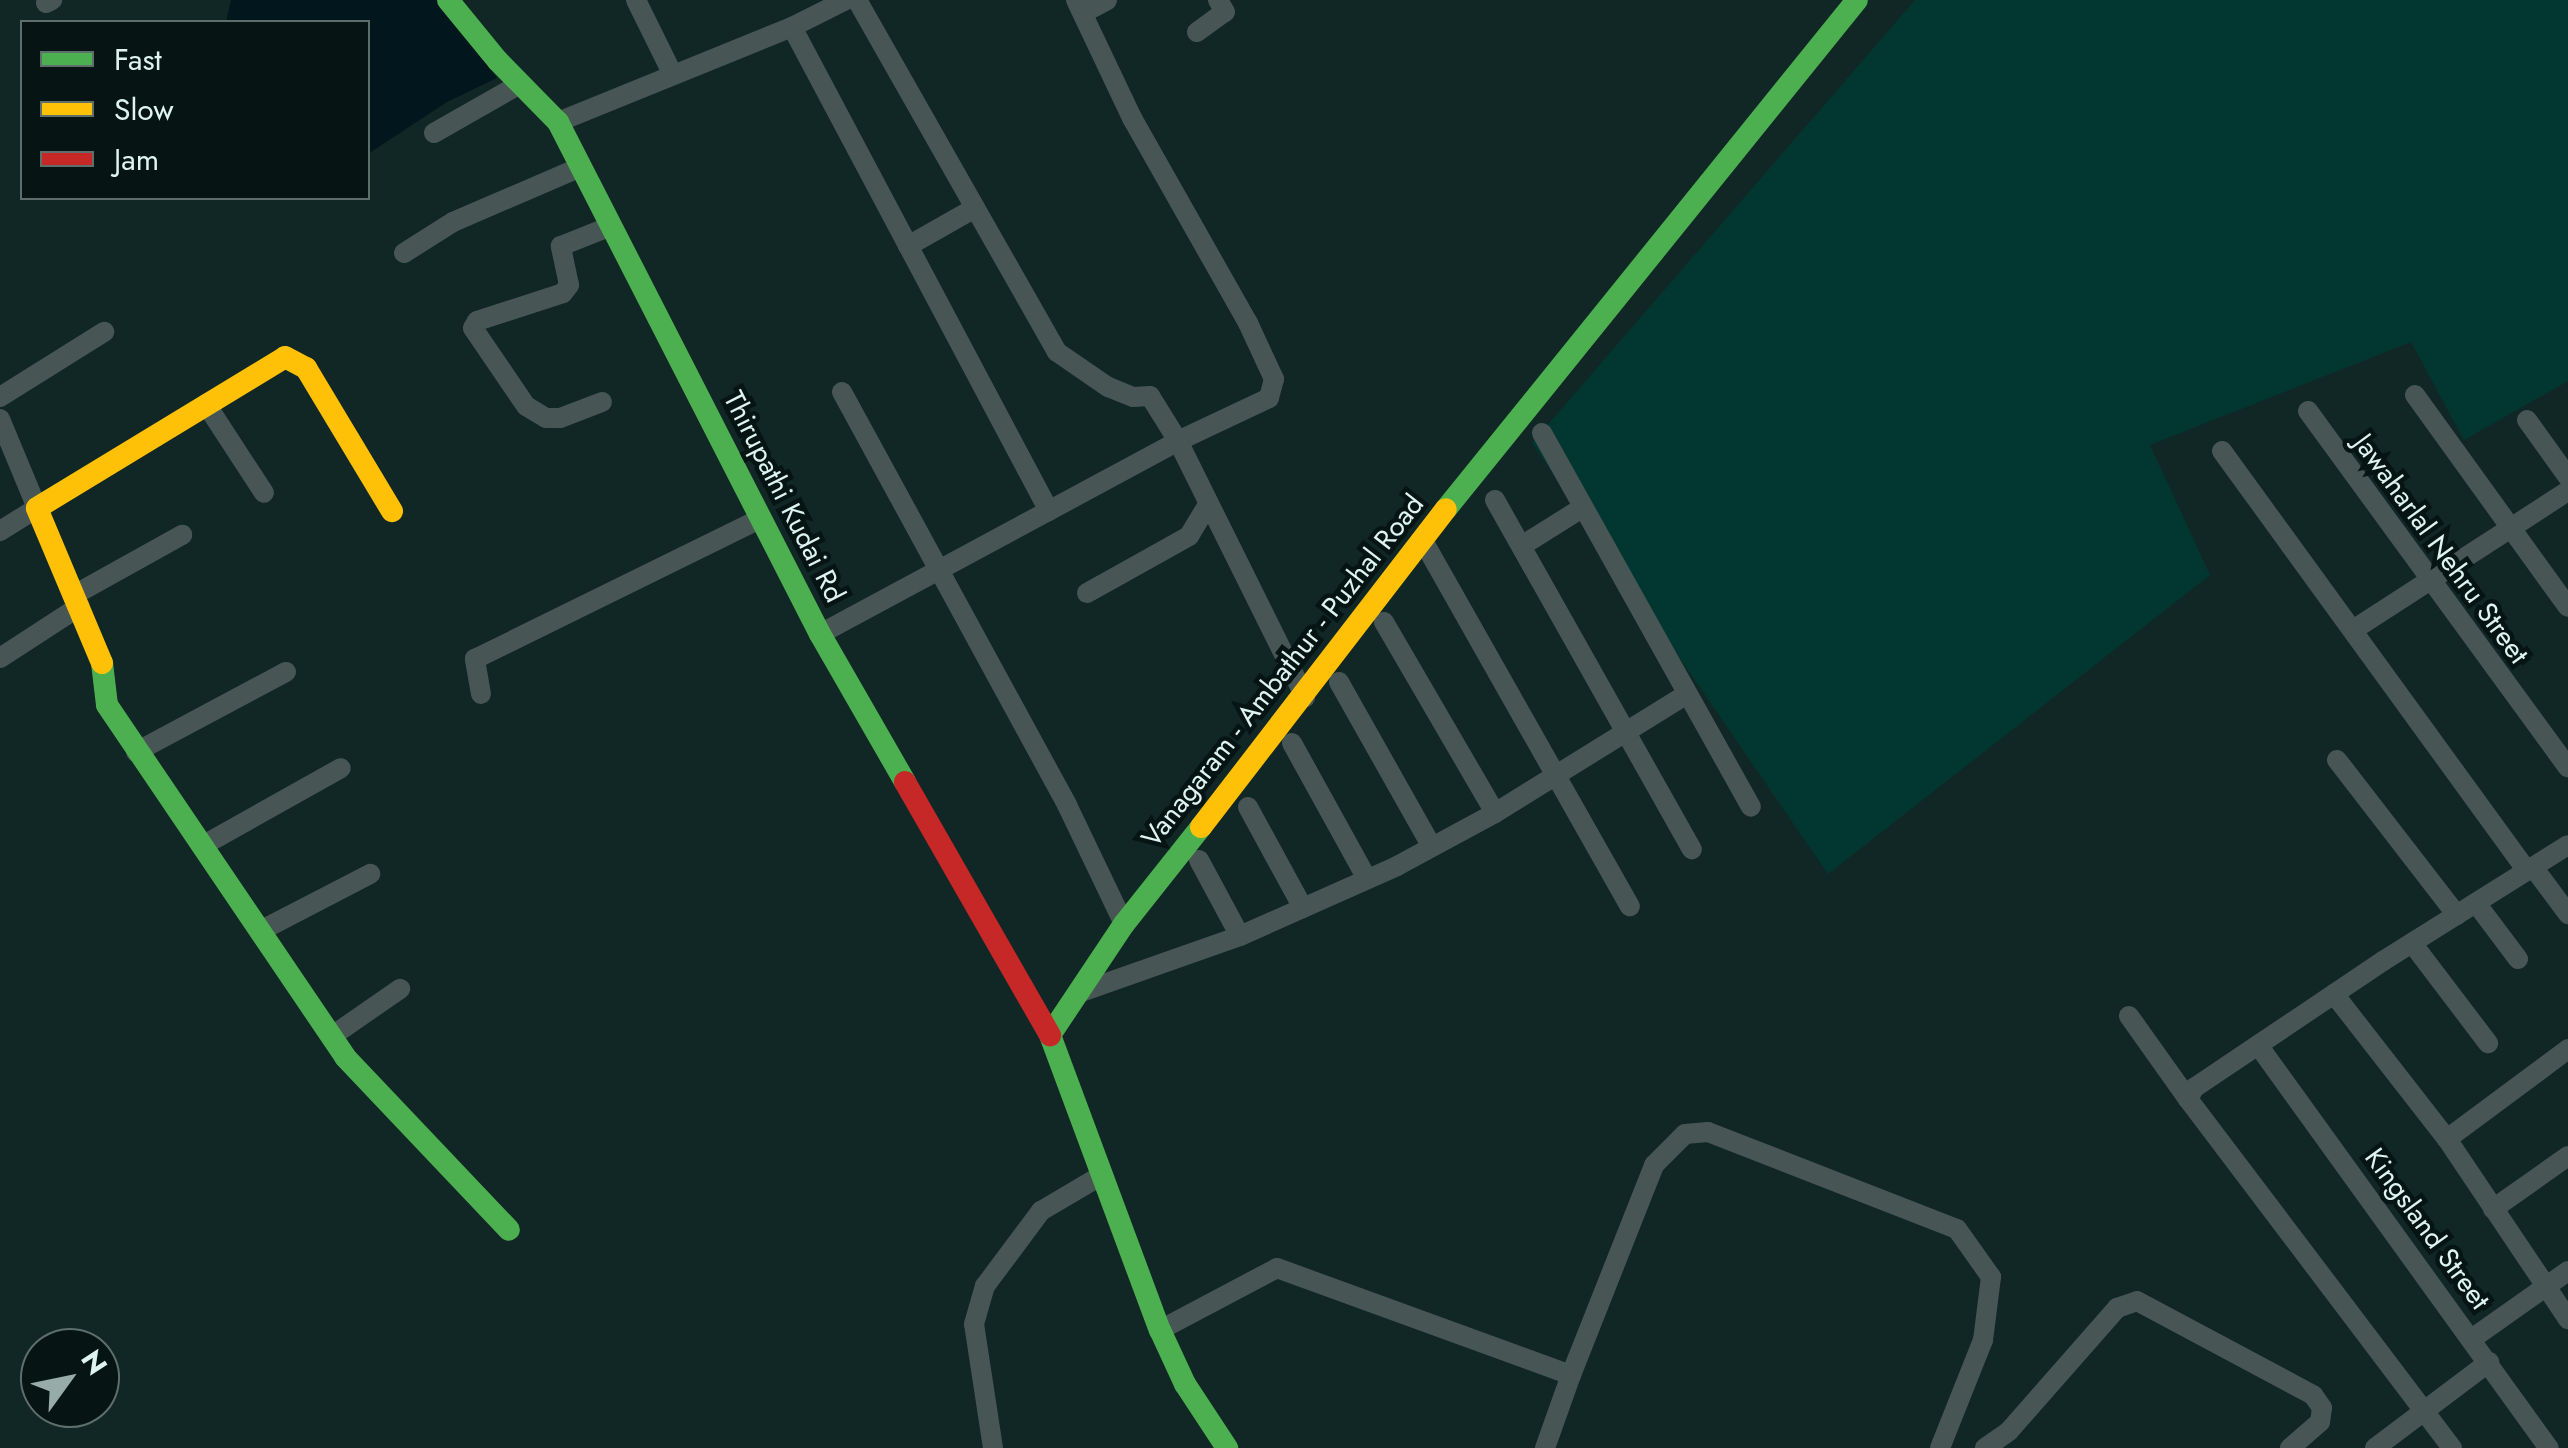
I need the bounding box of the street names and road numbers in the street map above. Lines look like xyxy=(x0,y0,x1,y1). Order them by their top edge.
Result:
street label: Thirupathi Kudai Rd xyxy=(716,386,852,608)
street label: Jawaharlal Nehru Street xyxy=(2346,428,2536,670)
street label: Vanagaram - Ambathur - Puzhal Road xyxy=(1135,488,1431,854)
street label: Kingsland Street xyxy=(2357,1142,2497,1316)

